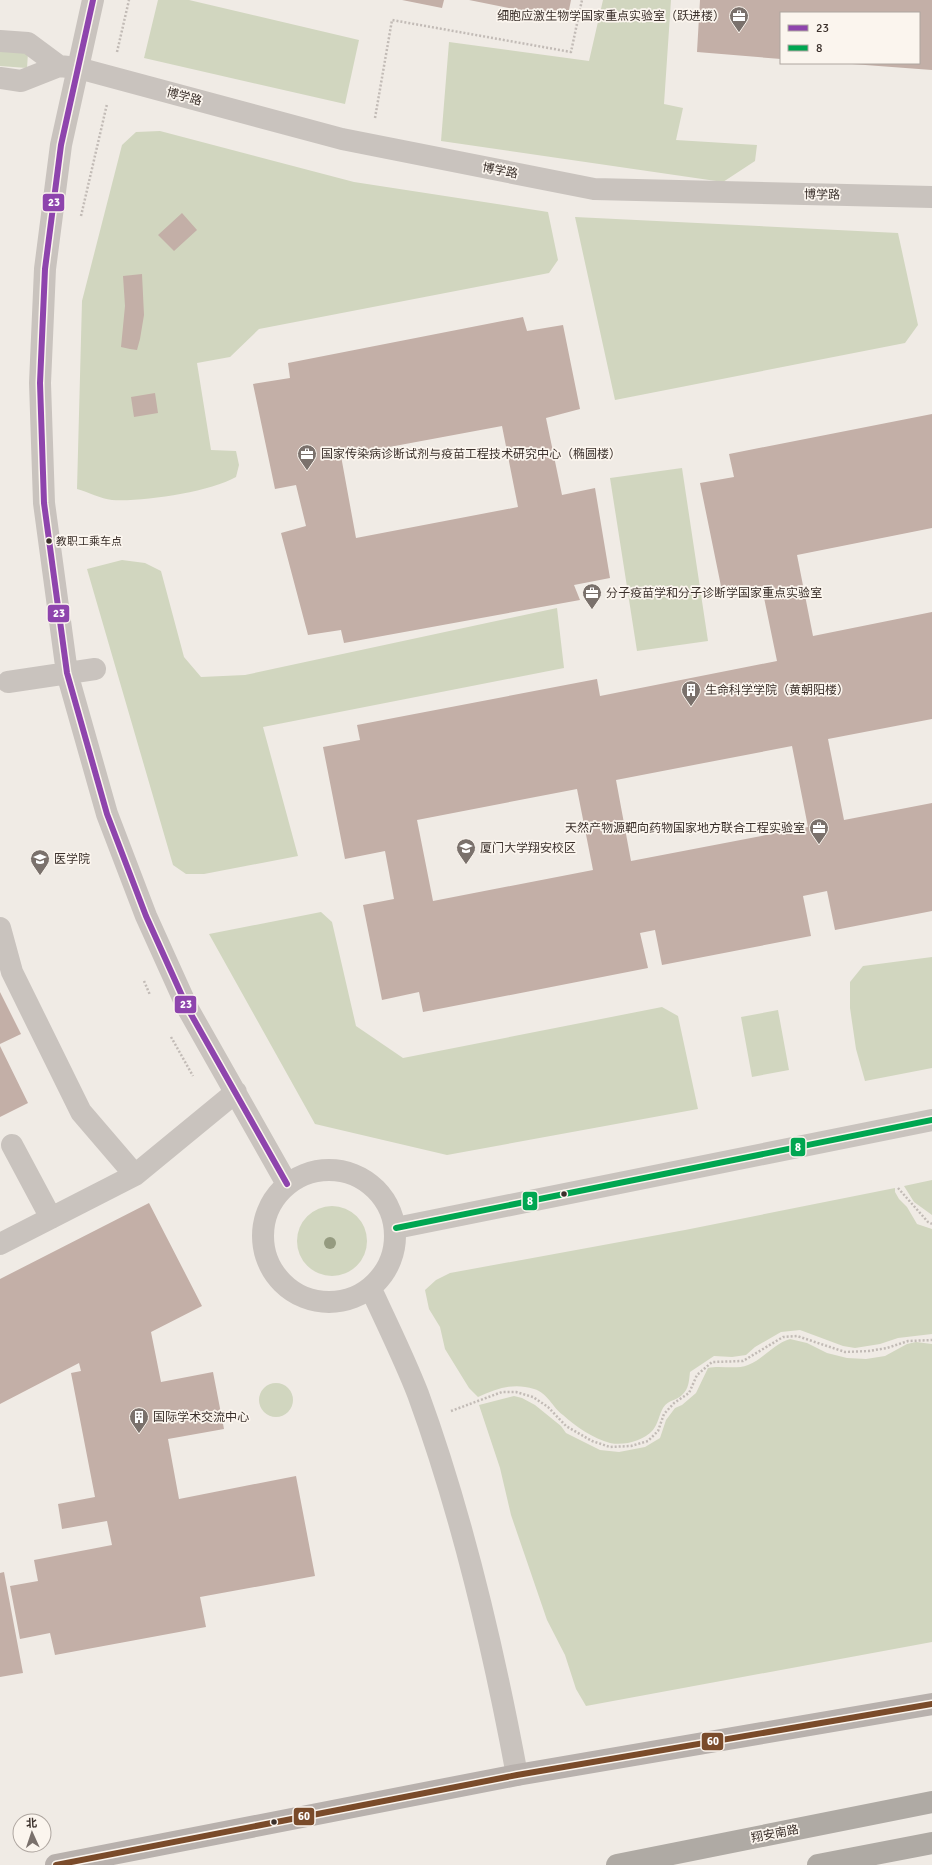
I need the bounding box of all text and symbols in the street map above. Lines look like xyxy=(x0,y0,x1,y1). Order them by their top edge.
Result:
office icon: 细胞应激生物学国家重点实验室（跃进楼） xyxy=(728,5,750,33)
place label: 细胞应激生物学国家重点实验室（跃进楼） xyxy=(497,9,725,24)
legend xyxy=(780,12,920,64)
text: 23 xyxy=(816,21,829,36)
text: 8 xyxy=(816,41,822,56)
street label: 博学路 xyxy=(165,85,203,109)
street label: 博学路 xyxy=(481,160,519,182)
street label: 博学路 xyxy=(804,187,840,203)
line badge: 23 xyxy=(42,193,65,212)
text: 23 xyxy=(48,196,60,209)
office icon: 国家传染病诊断试剂与疫苗工程技术研究中心（椭圆楼） xyxy=(296,443,318,471)
place label: 国家传染病诊断试剂与疫苗工程技术研究中心（椭圆楼） xyxy=(321,447,621,462)
place label: 教职工乘车点 xyxy=(56,535,122,548)
marker: 教职工乘车点 xyxy=(44,536,54,546)
office icon: 分子疫苗学和分子诊断学国家重点实验室 xyxy=(581,582,603,610)
place label: 分子疫苗学和分子诊断学国家重点实验室 xyxy=(606,586,822,601)
line badge: 23 xyxy=(47,604,70,623)
text: 23 xyxy=(53,607,65,620)
building icon: 生命科学学院（黄朝阳楼） xyxy=(680,679,702,707)
place label: 生命科学学院（黄朝阳楼） xyxy=(705,683,849,698)
office icon: 天然产物源靶向药物国家地方联合工程实验室 xyxy=(808,817,830,845)
place label: 天然产物源靶向药物国家地方联合工程实验室 xyxy=(565,821,805,836)
school or university icon: 厦门大学翔安校区 xyxy=(455,837,477,865)
place label: 厦门大学翔安校区 xyxy=(480,841,576,856)
school or university icon: 医学院 xyxy=(29,848,51,876)
place label: 医学院 xyxy=(54,852,90,867)
line badge: 23 xyxy=(174,995,197,1014)
text: 23 xyxy=(180,998,192,1011)
line badge: 8 xyxy=(790,1137,806,1157)
text: 8 xyxy=(795,1141,801,1154)
unlabelled marker xyxy=(559,1189,569,1199)
line badge: 8 xyxy=(522,1191,538,1211)
text: 8 xyxy=(527,1195,533,1208)
building icon: 国际学术交流中心 xyxy=(128,1406,150,1434)
place label: 国际学术交流中心 xyxy=(153,1410,249,1425)
line badge: 60 xyxy=(701,1732,724,1751)
text: 60 xyxy=(707,1735,719,1748)
line badge: 60 xyxy=(293,1807,315,1826)
text: 60 xyxy=(298,1810,310,1823)
north arrow xyxy=(12,1813,52,1853)
text: 北 xyxy=(26,1817,37,1830)
unlabelled marker xyxy=(269,1817,279,1827)
street label: 翔安南路 xyxy=(750,1822,800,1846)

